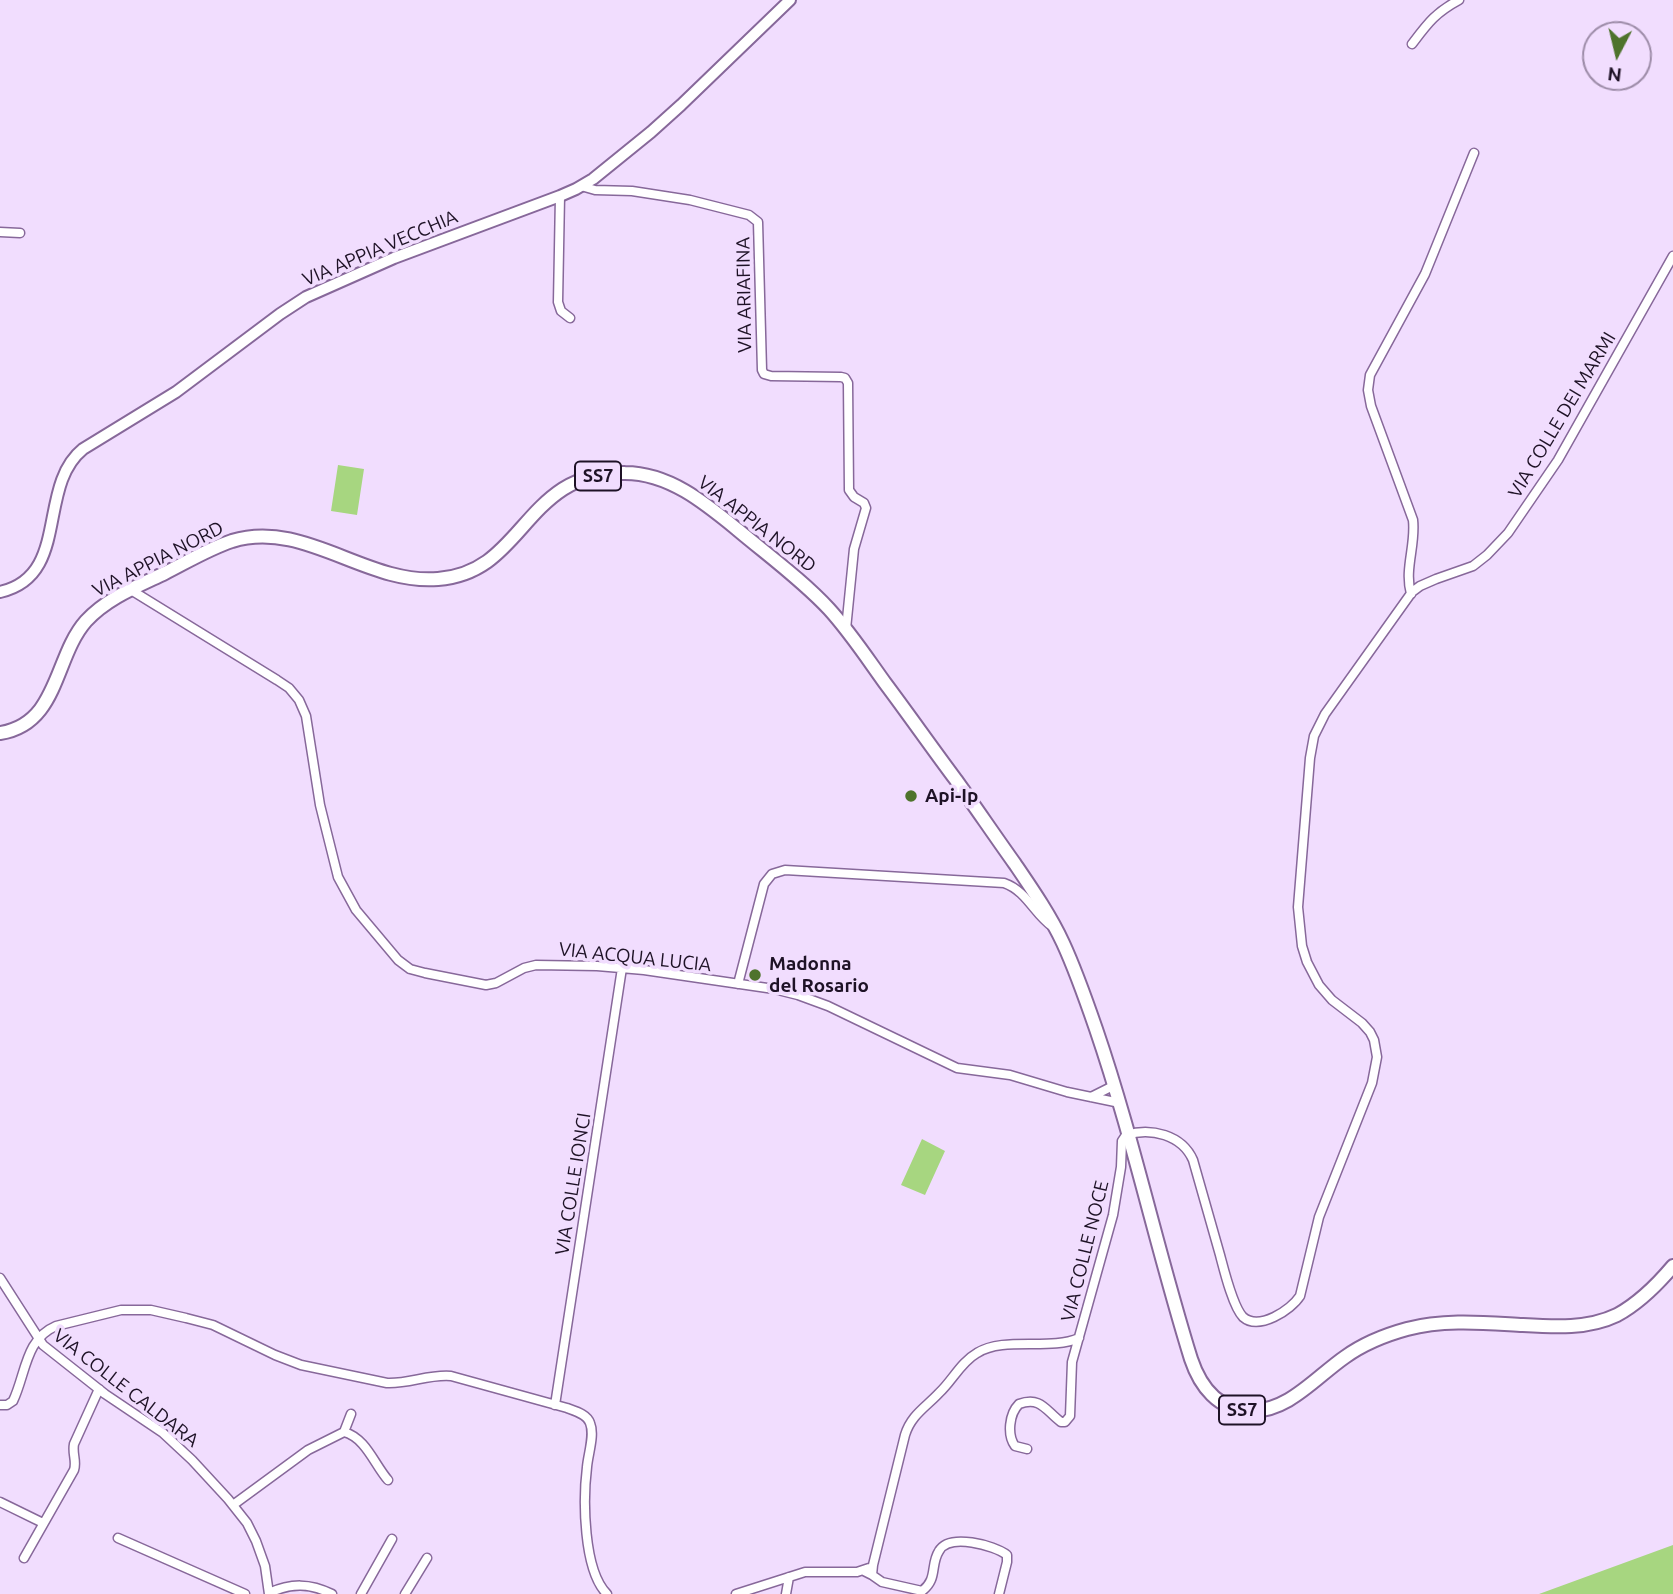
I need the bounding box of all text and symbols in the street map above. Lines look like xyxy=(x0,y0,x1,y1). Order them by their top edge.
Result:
north arrow xyxy=(1582,21,1652,91)
text: N xyxy=(1606,63,1623,87)
street label: VIA APPIA VECCHIA xyxy=(299,205,461,291)
street label: VIA ARIAFINA xyxy=(732,237,756,353)
street label: VIA COLLE DEI MARMI xyxy=(1503,328,1621,502)
road number: SS7 xyxy=(575,462,621,490)
street label: VIA APPIA NORD xyxy=(693,471,821,577)
street label: VIA APPIA NORD xyxy=(89,516,227,602)
place label: Api-Ip xyxy=(925,785,978,807)
marker: Api-Ip xyxy=(903,788,919,804)
street label: VIA ACQUA LUCIA xyxy=(558,938,712,976)
place label: Madonna del Rosario xyxy=(769,953,869,997)
marker: Madonna del Rosario xyxy=(747,967,763,983)
street label: VIA COLLE IONCI xyxy=(550,1111,596,1257)
street label: VIA COLLE NOCE xyxy=(1056,1178,1114,1324)
street label: VIA COLLE CALDARA xyxy=(49,1324,203,1452)
road number: SS7 xyxy=(1219,1395,1265,1424)

